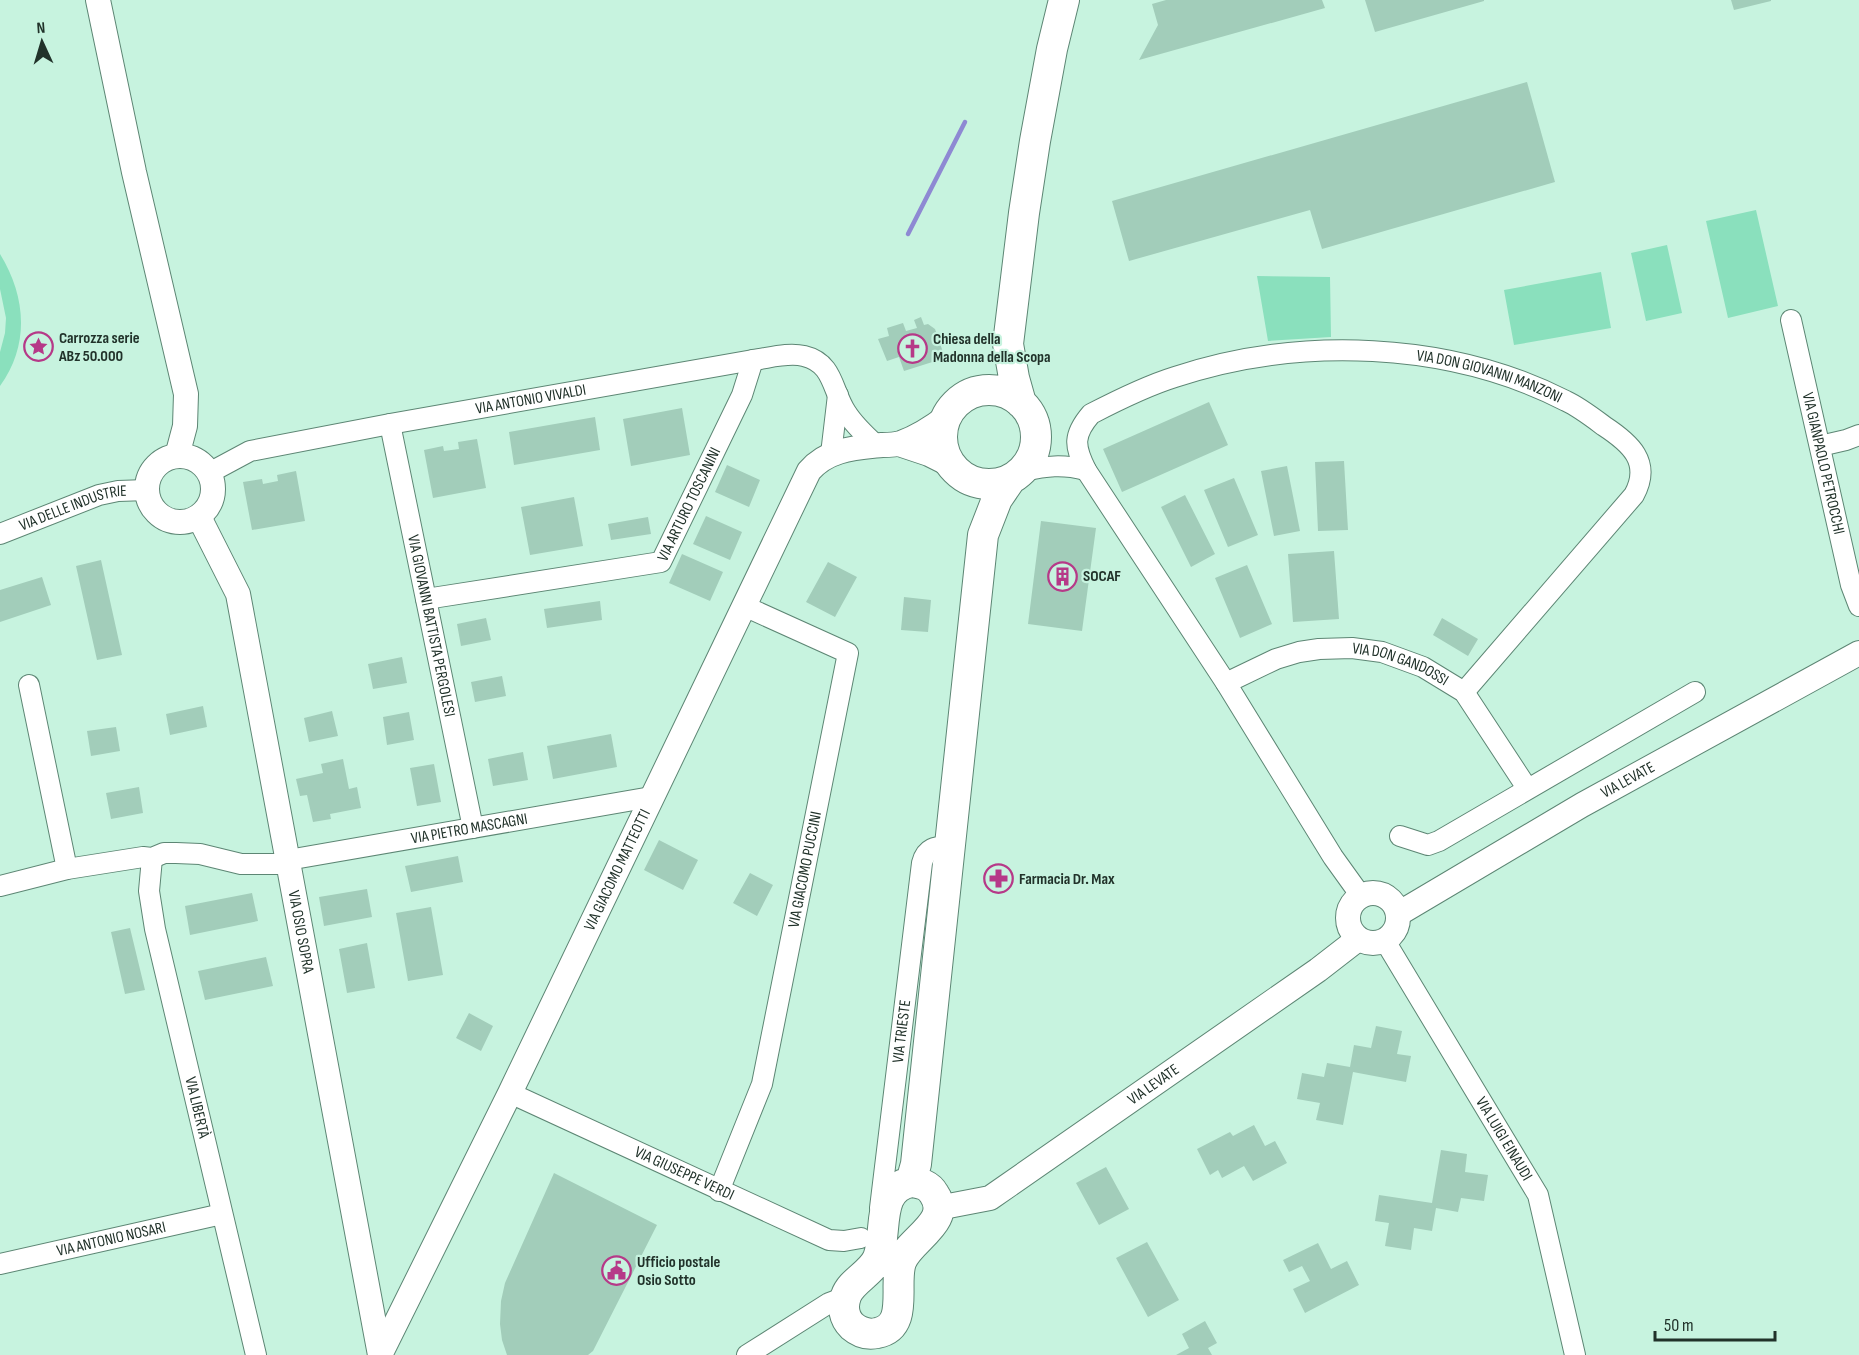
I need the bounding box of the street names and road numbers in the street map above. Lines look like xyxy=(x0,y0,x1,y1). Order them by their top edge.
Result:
street label: VIA DON GIOVANNI MANZONI xyxy=(1415,346,1565,407)
street label: VIA ANTONIO VIVALDI xyxy=(474,380,587,418)
street label: VIA GIANPAOLO PETROCCHI xyxy=(1798,391,1849,536)
street label: VIA ARTURO TOSCANINI xyxy=(653,444,725,564)
street label: VIA DELLE INDUSTRIE xyxy=(17,481,127,535)
street label: VIA GIOVANNI BATTISTA PERGOLESI xyxy=(403,533,459,718)
street label: VIA DON GANDOSSI xyxy=(1351,639,1452,690)
street label: VIA LEVATE xyxy=(1598,758,1658,802)
street label: VIA GIACOMO MATTEOTTI xyxy=(580,806,654,934)
street label: VIA PIETRO MASCAGNI xyxy=(410,809,529,848)
street label: VIA GIACOMO PUCCINI xyxy=(784,810,826,929)
street label: VIA OSIO SOPRA xyxy=(284,889,318,975)
street label: VIA TRIESTE xyxy=(888,999,915,1064)
street label: VIA LEVATE xyxy=(1124,1060,1183,1109)
street label: VIA LIBERTÀ xyxy=(181,1075,214,1140)
street label: VIA LUIGI EINAUDI xyxy=(1472,1094,1537,1184)
street label: VIA GIUSEPPE VERDI xyxy=(632,1142,737,1204)
street label: VIA ANTONIO NOSARI xyxy=(55,1217,168,1260)

